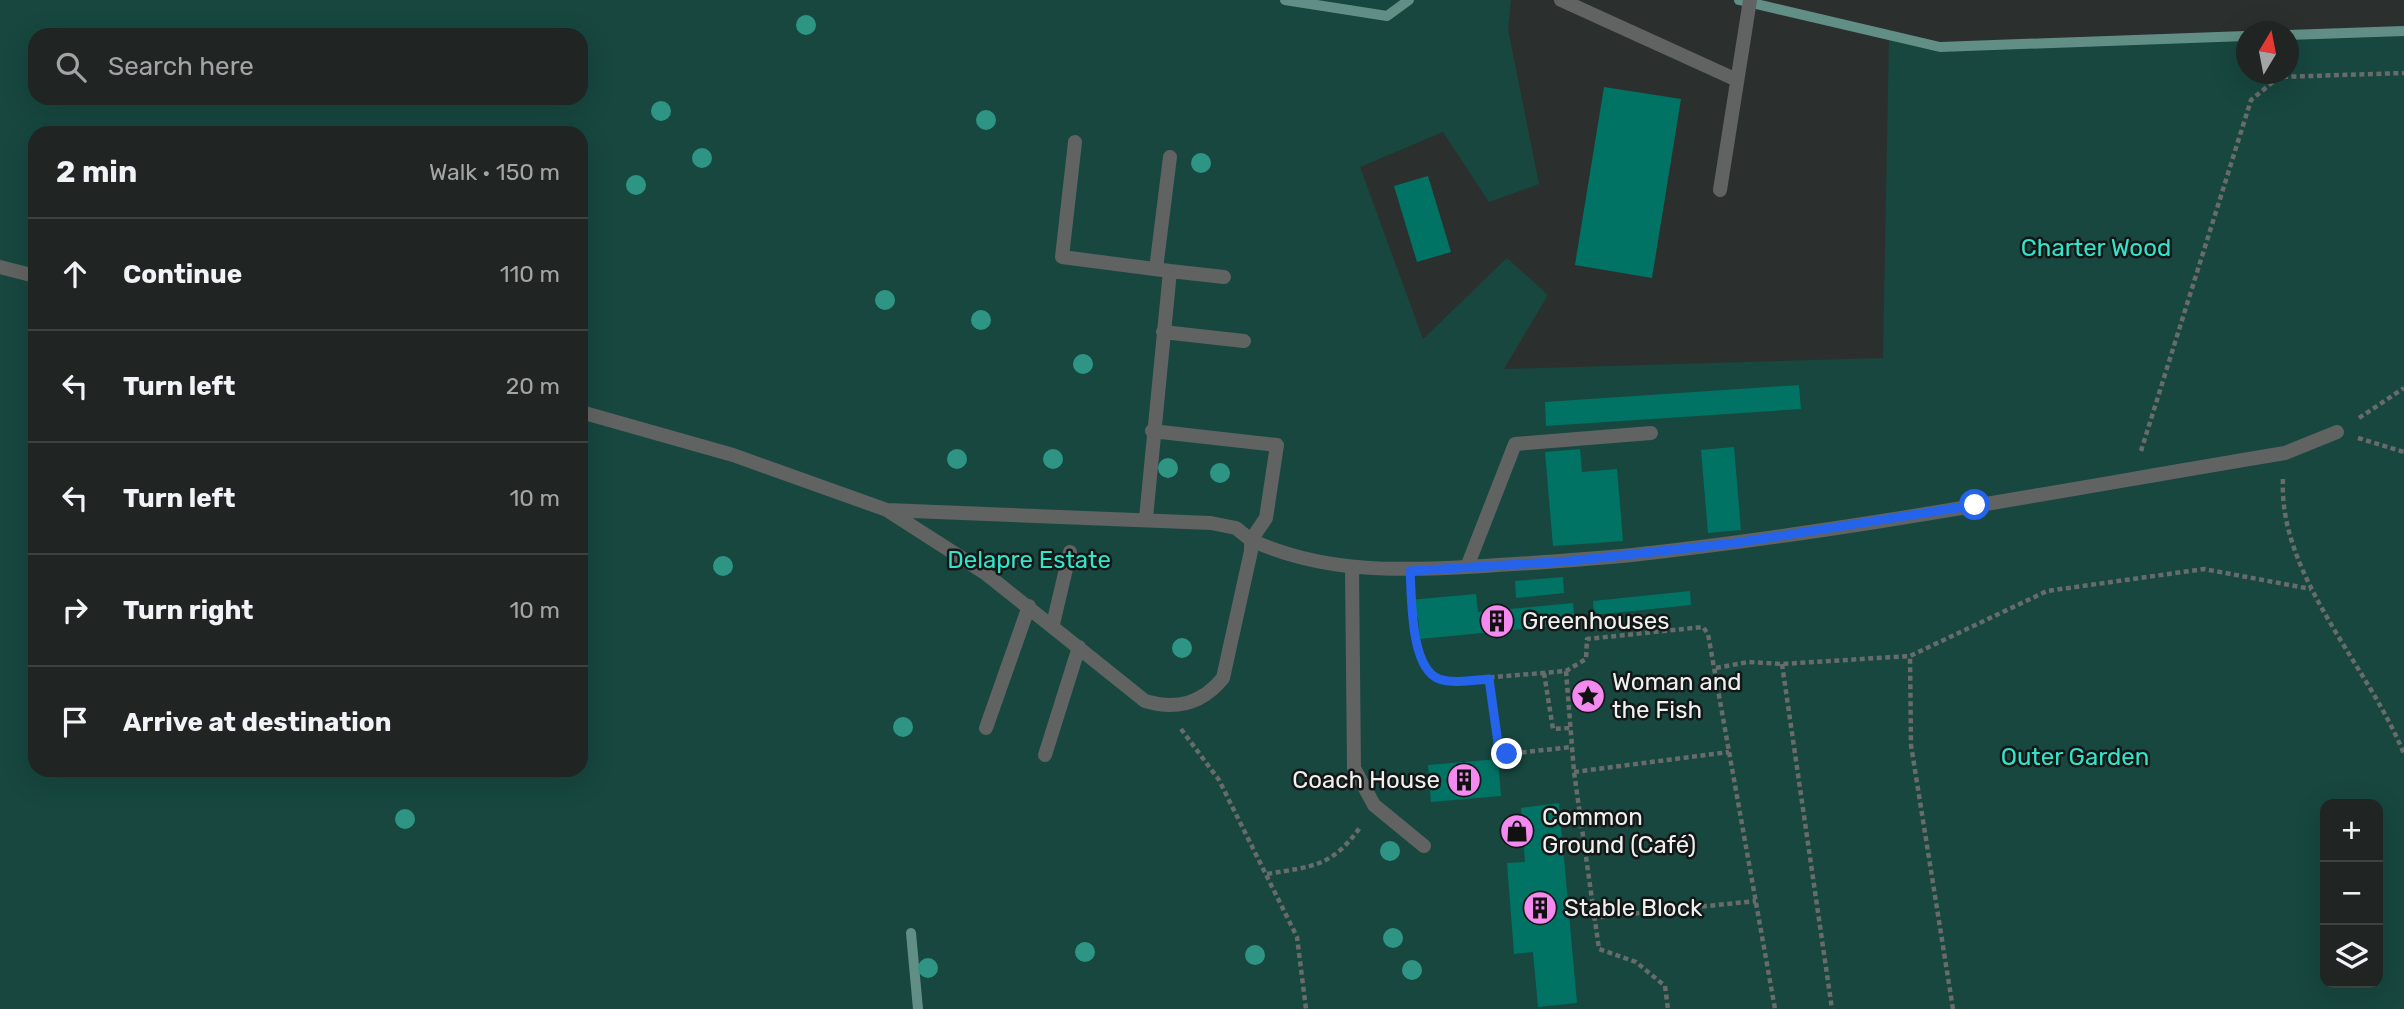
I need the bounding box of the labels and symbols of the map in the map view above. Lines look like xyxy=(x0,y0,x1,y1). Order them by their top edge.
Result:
north arrow xyxy=(2236,21,2299,84)
park label: Charter Wood xyxy=(2021,234,2171,262)
route start xyxy=(1959,489,1990,520)
park label: Delapre Estate xyxy=(947,546,1111,574)
building icon: Greenhouses xyxy=(1478,602,1516,640)
place label: Greenhouses xyxy=(1522,607,1669,635)
place label: Woman and the Fish xyxy=(1612,668,1742,724)
place icon: Woman and the Fish xyxy=(1569,677,1607,715)
route end xyxy=(1491,738,1522,769)
park label: Outer Garden xyxy=(2001,743,2149,771)
building icon: Coach House xyxy=(1445,761,1483,799)
place label: Coach House xyxy=(1292,766,1440,794)
place label: Common Ground (Café) xyxy=(1542,803,1696,859)
shop icon: Common Ground (Café) xyxy=(1498,812,1536,850)
building icon: Stable Block xyxy=(1521,889,1559,927)
place label: Stable Block xyxy=(1564,894,1703,922)

